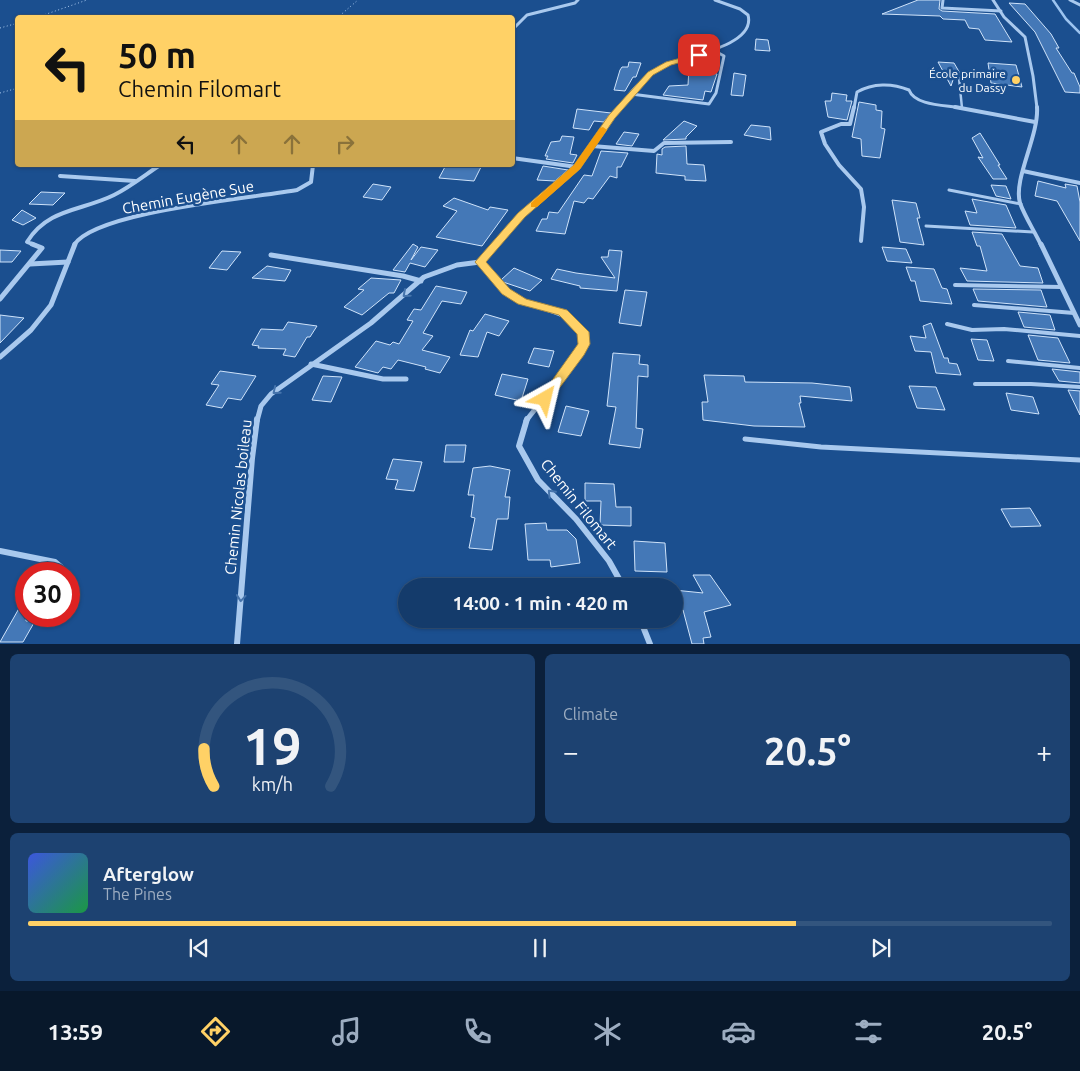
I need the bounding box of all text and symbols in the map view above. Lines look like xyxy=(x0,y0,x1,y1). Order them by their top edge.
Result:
pin xyxy=(678,34,720,76)
icon: left xyxy=(35,35,100,100)
text: 50 m xyxy=(118,35,196,75)
icon: arrive xyxy=(685,41,713,69)
place label: École primaire du Dassy xyxy=(929,67,1006,94)
marker: École primaire du Dassy xyxy=(1010,74,1022,86)
text: Chemin Filomart xyxy=(118,76,281,101)
icon: left xyxy=(172,130,200,158)
icon: ahead xyxy=(225,130,253,158)
icon: ahead xyxy=(278,130,306,158)
icon: right xyxy=(331,130,359,158)
street label: Chemin Eugène Sue xyxy=(121,177,255,217)
one-way arrow xyxy=(403,289,412,298)
position arrow xyxy=(518,372,570,424)
one-way arrow xyxy=(272,385,281,394)
street label: Chemin Nicolas boileau xyxy=(221,419,255,575)
street label: Chemin Filomart xyxy=(537,455,621,553)
one-way arrow xyxy=(548,489,557,498)
speed limit sign: 30 xyxy=(15,562,80,627)
text: 14:00 · 1 min · 420 m xyxy=(453,592,628,614)
one-way arrow xyxy=(236,595,247,603)
text: Climate xyxy=(563,705,618,723)
text: 19 xyxy=(243,717,302,775)
text: 20.5° xyxy=(764,730,851,772)
text: − xyxy=(563,736,579,767)
text: + xyxy=(1036,736,1052,767)
text: km/h xyxy=(252,774,293,794)
text: Afterglow xyxy=(103,863,194,885)
text: The Pines xyxy=(103,885,172,903)
icon: previous xyxy=(185,934,213,962)
icon: pause xyxy=(526,934,554,962)
icon: next xyxy=(867,934,895,962)
icon: directions xyxy=(198,1014,233,1049)
icon: music xyxy=(329,1014,364,1049)
icon: phone xyxy=(460,1014,495,1049)
icon: climate xyxy=(590,1014,625,1049)
icon: car xyxy=(721,1014,756,1049)
icon: filters xyxy=(851,1014,886,1049)
text: 13:59 xyxy=(48,1019,103,1044)
text: 20.5° xyxy=(982,1019,1032,1044)

